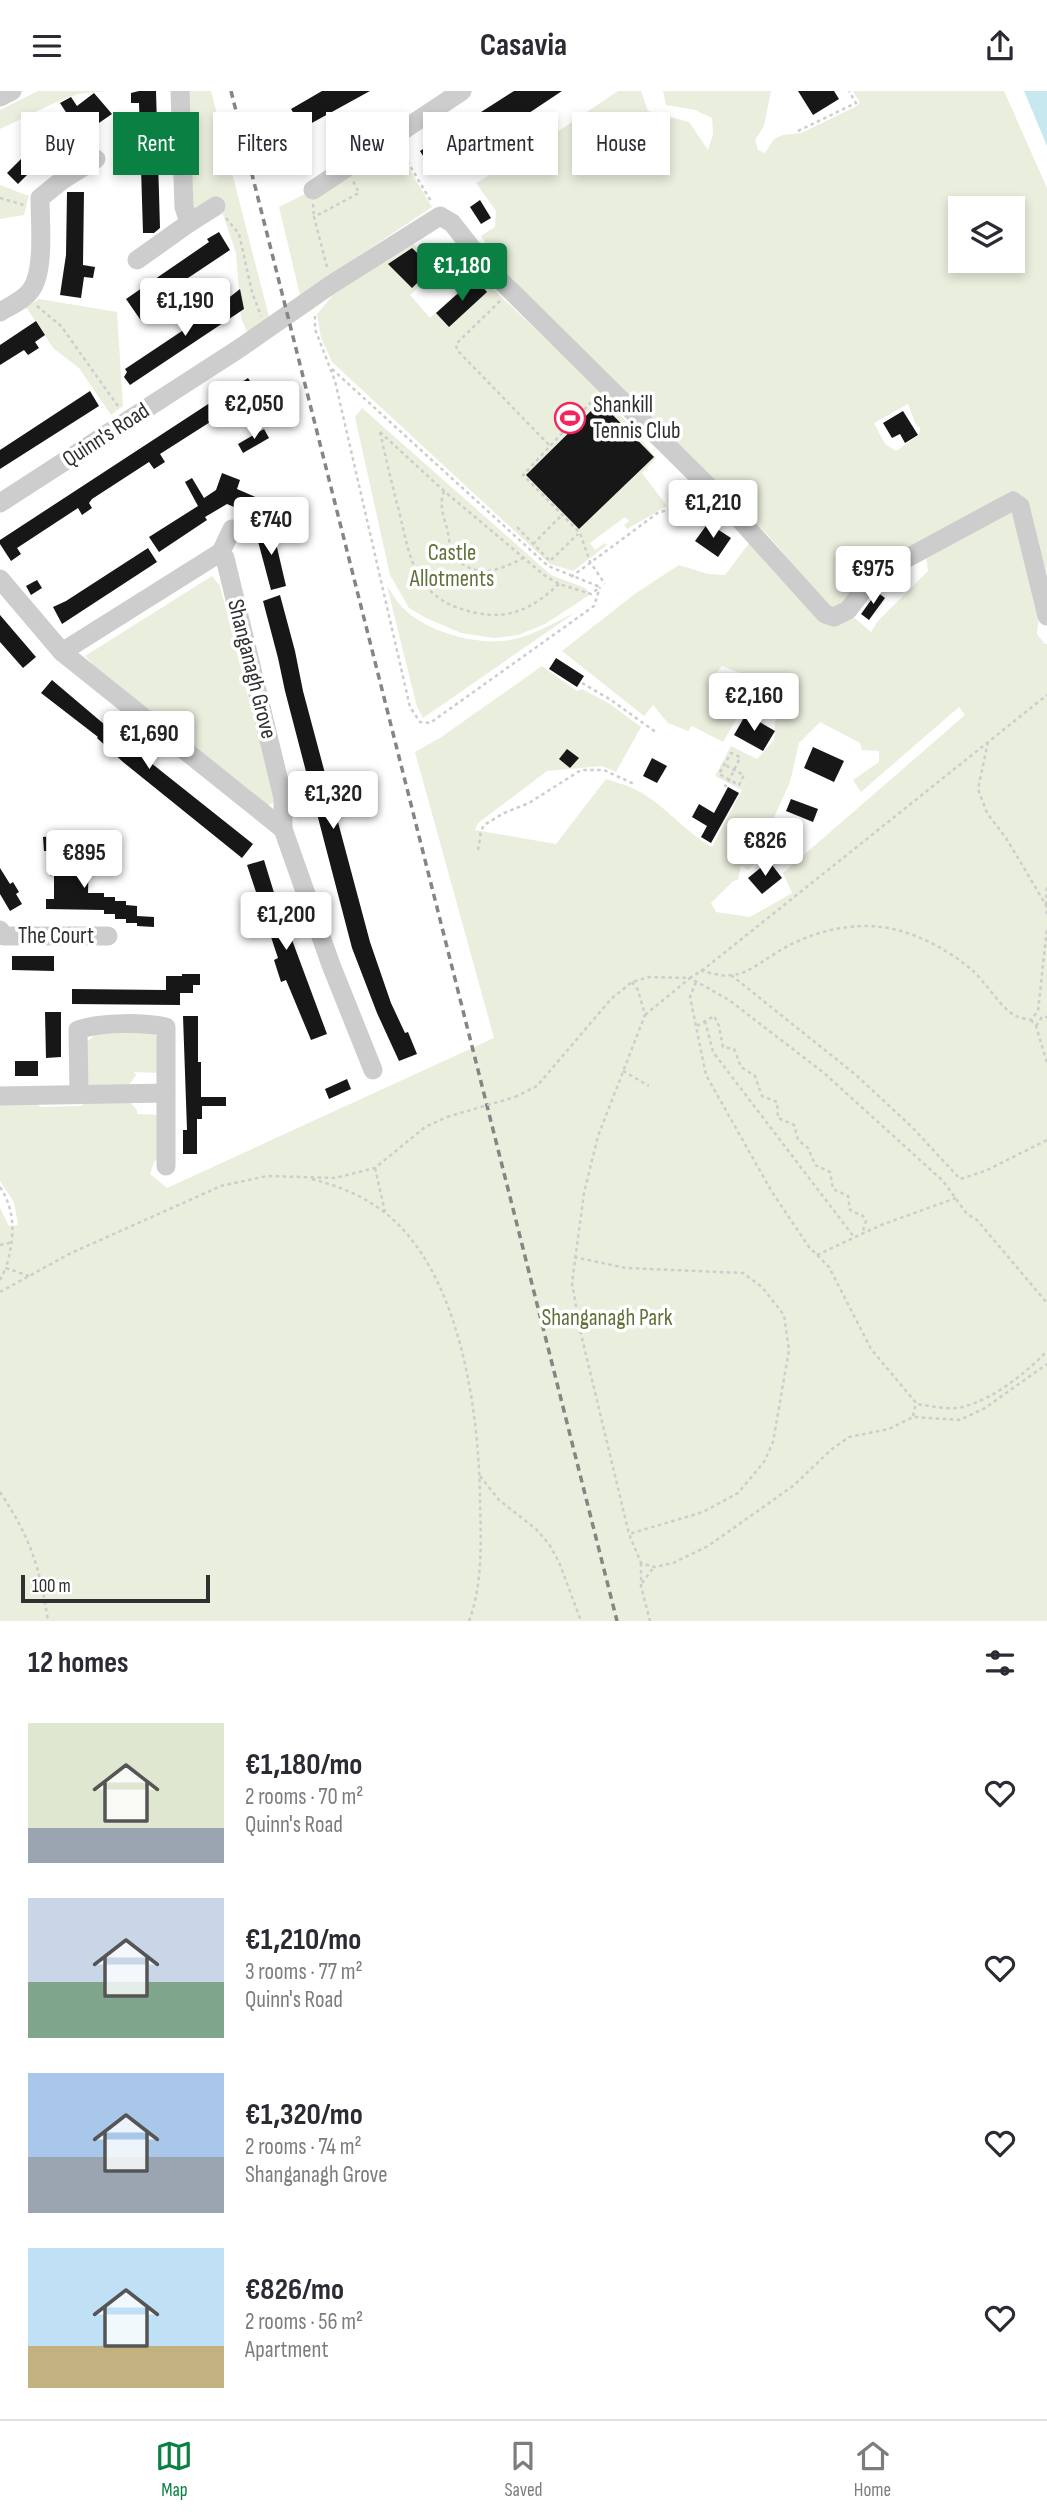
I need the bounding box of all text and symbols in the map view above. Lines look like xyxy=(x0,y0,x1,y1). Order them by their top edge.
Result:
text: Casavia xyxy=(480,26,567,65)
icon: menu xyxy=(28,27,66,65)
icon: share xyxy=(981,27,1019,65)
chip: Buy xyxy=(21,112,99,175)
chip: Rent xyxy=(113,112,199,175)
chip: Filters xyxy=(213,112,312,175)
chip: New xyxy=(326,112,409,175)
chip: Apartment xyxy=(423,112,558,175)
chip: House xyxy=(572,112,670,175)
map controls xyxy=(948,196,1025,273)
button: layers xyxy=(948,196,1025,273)
pin: €1,180 xyxy=(405,243,519,303)
text: €1,180 xyxy=(433,252,491,280)
pin: €1,190 xyxy=(128,279,242,338)
text: €1,190 xyxy=(156,287,214,315)
pin: €2,050 xyxy=(197,381,311,441)
text: €2,050 xyxy=(224,390,284,418)
place label: Shankill Tennis Club xyxy=(593,391,681,445)
street label: Quinn's Road xyxy=(57,397,155,473)
sports icon: Shankill Tennis Club xyxy=(553,401,587,435)
pin: €1,210 xyxy=(656,481,770,540)
text: €1,210 xyxy=(685,489,742,517)
pin: €740 xyxy=(230,497,312,557)
text: €740 xyxy=(250,506,292,534)
park label: Castle Allotments xyxy=(409,539,494,593)
pin: €975 xyxy=(832,547,914,606)
text: €975 xyxy=(852,555,894,583)
street label: Shanganagh Grove xyxy=(221,596,283,742)
pin: €2,160 xyxy=(697,673,811,733)
text: €2,160 xyxy=(725,682,783,710)
pin: €1,690 xyxy=(92,711,206,771)
text: €1,690 xyxy=(119,720,179,748)
pin: €1,320 xyxy=(276,771,390,831)
text: €1,320 xyxy=(304,780,362,808)
pin: €826 xyxy=(724,819,806,878)
text: €826 xyxy=(743,827,787,855)
pin: €895 xyxy=(43,831,125,890)
text: €895 xyxy=(62,839,106,867)
pin: €1,200 xyxy=(229,893,343,952)
text: €1,200 xyxy=(257,901,315,929)
street label: The Court xyxy=(18,922,94,950)
park label: Shanganagh Park xyxy=(541,1304,673,1332)
scale bar xyxy=(21,1572,210,1604)
text: 100 m xyxy=(32,1575,71,1598)
icon: filters xyxy=(981,1644,1019,1682)
text: 12 homes xyxy=(28,1645,129,1681)
text: €1,180/mo xyxy=(245,1747,362,1783)
icon: home xyxy=(84,1751,168,1835)
icon: heart xyxy=(981,1774,1019,1812)
text: 2 rooms · 70 m² xyxy=(245,1783,363,1811)
text: Quinn's Road xyxy=(245,1811,343,1839)
text: €1,210/mo xyxy=(245,1922,361,1958)
icon: home xyxy=(84,1926,168,2010)
icon: heart xyxy=(981,1949,1019,1987)
text: 3 rooms · 77 m² xyxy=(245,1958,363,1986)
text: Quinn's Road xyxy=(245,1986,343,2014)
text: €1,320/mo xyxy=(245,2097,363,2133)
icon: home xyxy=(84,2101,168,2185)
icon: heart xyxy=(981,2124,1019,2162)
text: 2 rooms · 74 m² xyxy=(245,2133,362,2161)
text: Shanganagh Grove xyxy=(245,2161,388,2189)
text: €826/mo xyxy=(245,2272,344,2308)
icon: home xyxy=(84,2276,168,2360)
icon: heart xyxy=(981,2299,1019,2337)
text: 2 rooms · 56 m² xyxy=(245,2308,363,2336)
text: Apartment xyxy=(245,2336,329,2364)
tab: Map xyxy=(155,2437,193,2502)
tab: Saved xyxy=(504,2437,543,2502)
tab: Home xyxy=(854,2437,892,2502)

